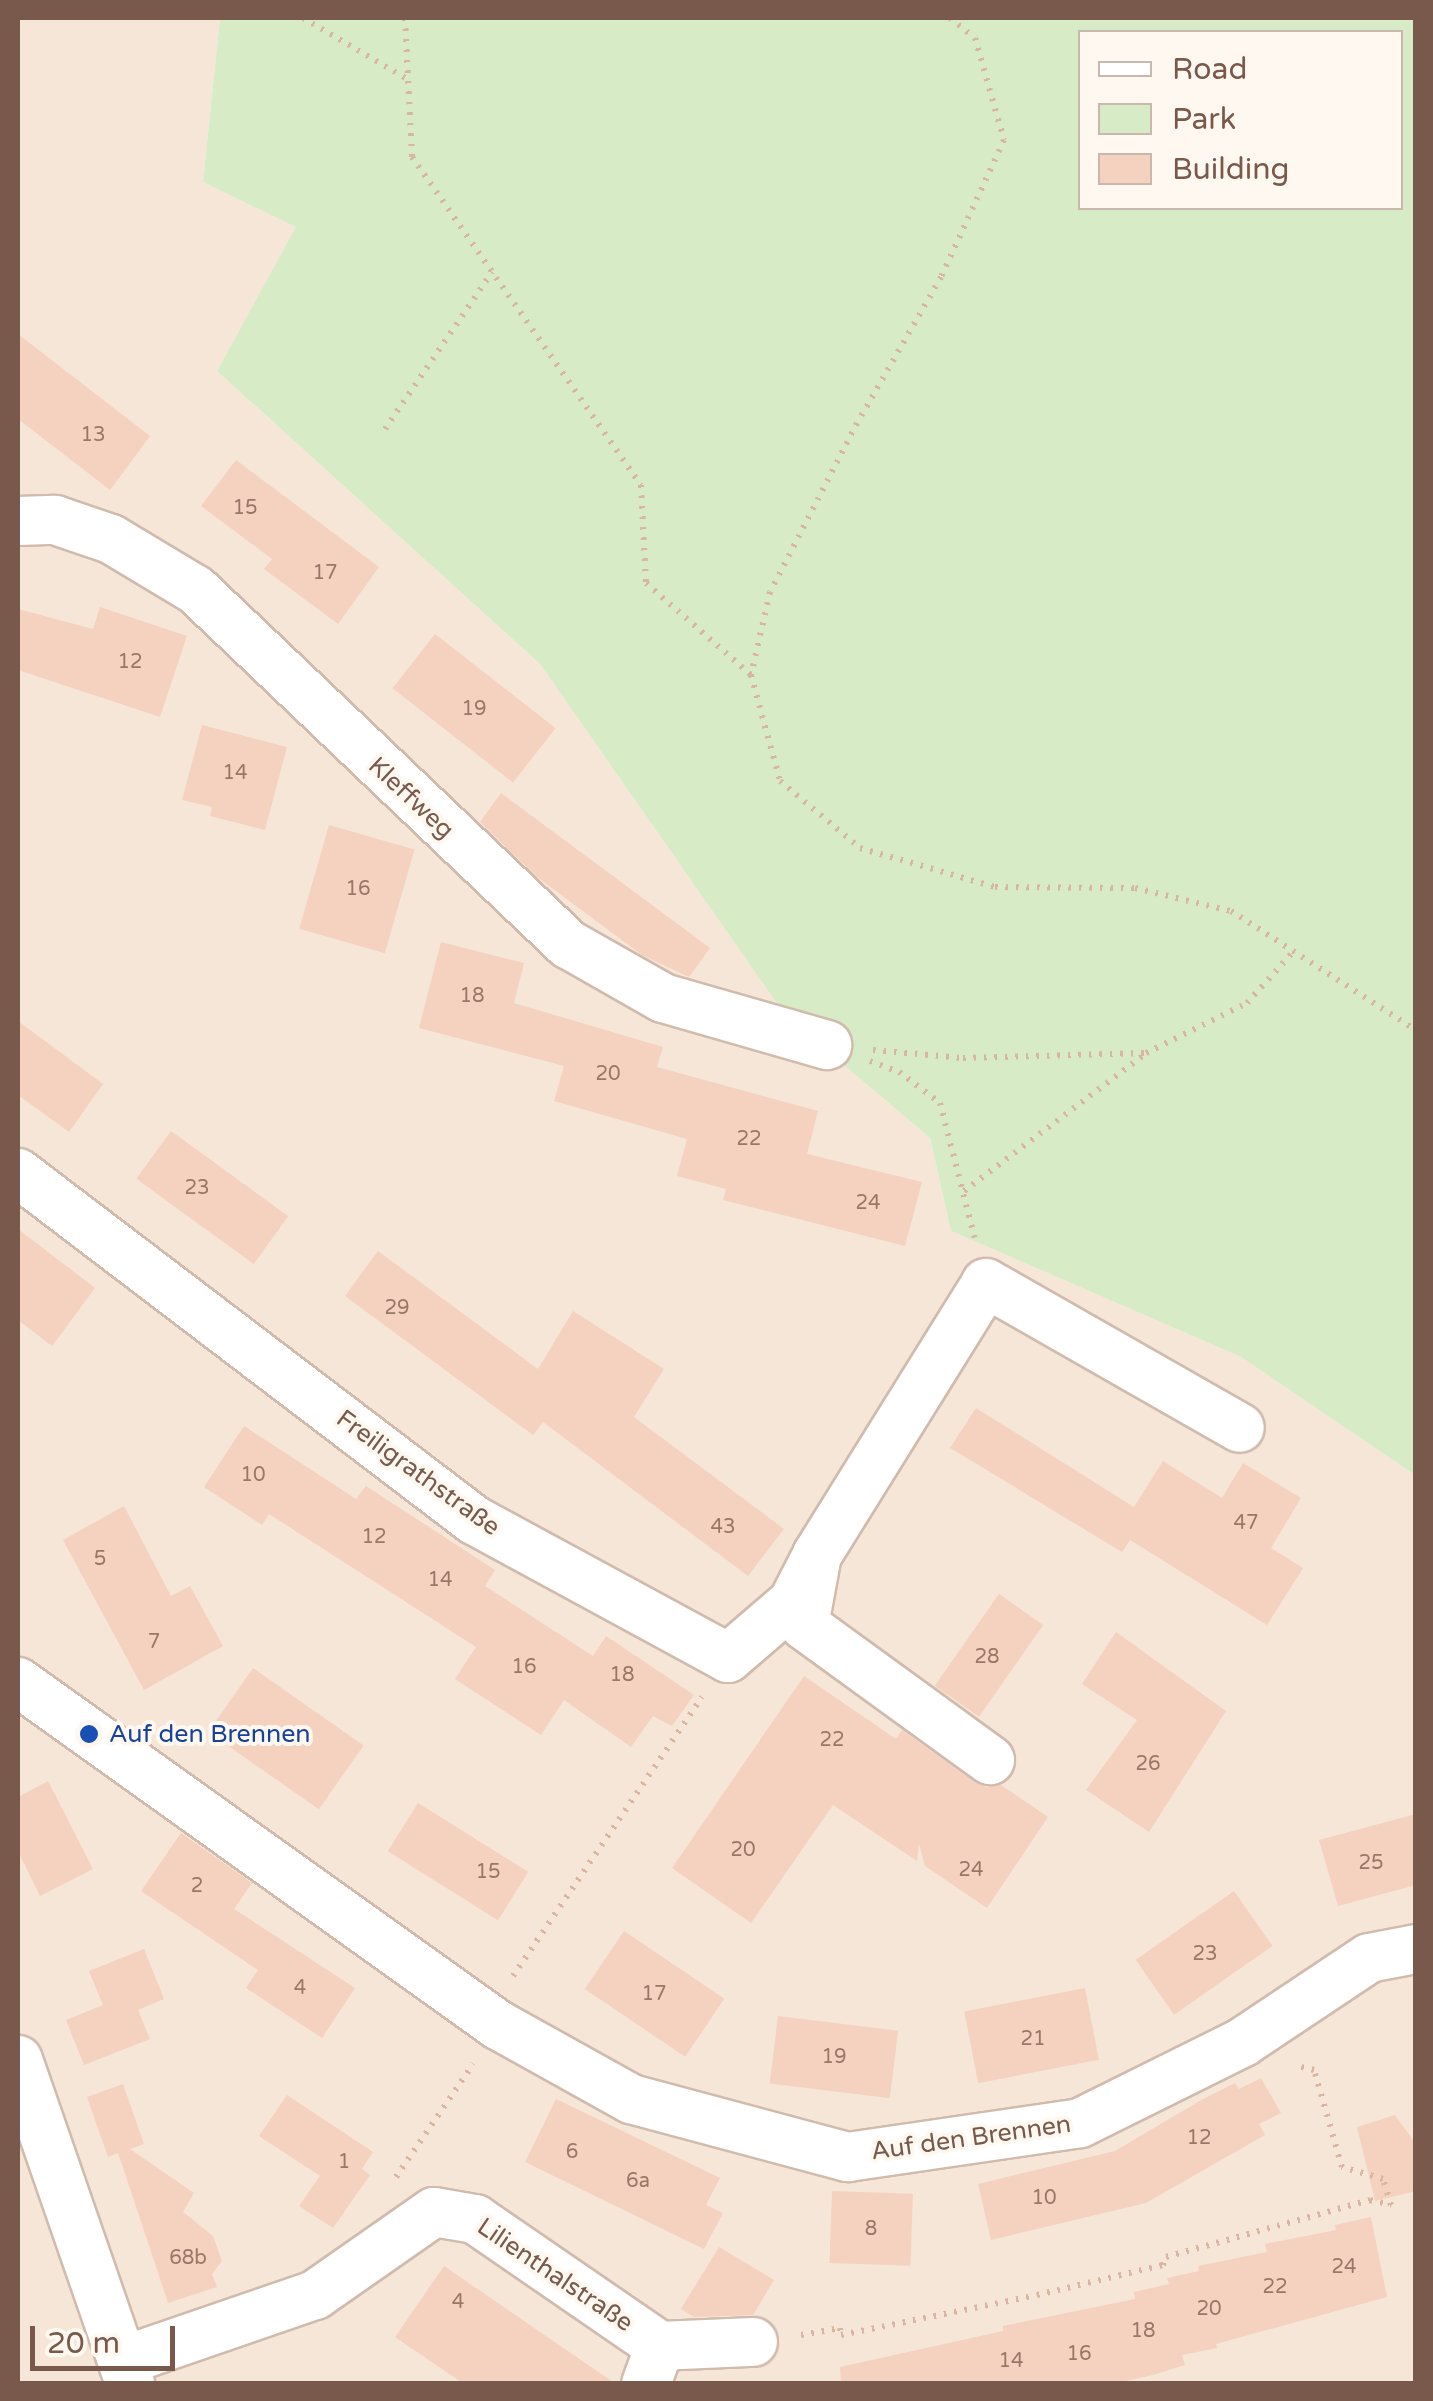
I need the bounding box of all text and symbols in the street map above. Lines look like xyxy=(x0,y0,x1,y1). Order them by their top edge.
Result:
legend xyxy=(1078,30,1403,210)
text: Road xyxy=(1172,51,1247,88)
text: Park xyxy=(1172,101,1236,138)
text: Building xyxy=(1172,151,1289,188)
house number: 13 xyxy=(80,423,106,447)
house number: 15 xyxy=(232,496,258,520)
house number: 17 xyxy=(312,561,338,585)
house number: 12 xyxy=(117,650,143,674)
house number: 19 xyxy=(461,697,487,721)
street label: Kleffweg xyxy=(362,751,460,845)
house number: 14 xyxy=(222,761,248,785)
house number: 16 xyxy=(345,877,371,901)
house number: 18 xyxy=(459,984,485,1008)
house number: 20 xyxy=(595,1062,621,1086)
house number: 22 xyxy=(736,1127,762,1151)
house number: 23 xyxy=(184,1176,210,1200)
house number: 24 xyxy=(855,1191,881,1215)
house number: 29 xyxy=(384,1296,410,1320)
street label: Freiligrathstraße xyxy=(330,1404,506,1542)
house number: 10 xyxy=(240,1463,266,1487)
house number: 47 xyxy=(1233,1511,1259,1535)
house number: 43 xyxy=(710,1515,736,1539)
house number: 12 xyxy=(361,1525,387,1549)
house number: 5 xyxy=(94,1547,106,1571)
house number: 14 xyxy=(427,1568,453,1592)
house number: 7 xyxy=(148,1630,160,1654)
house number: 28 xyxy=(974,1645,1000,1669)
house number: 16 xyxy=(511,1655,537,1679)
house number: 18 xyxy=(609,1663,635,1687)
place label: Auf den Brennen xyxy=(109,1719,311,1749)
marker: Auf den Brennen xyxy=(78,1723,100,1745)
house number: 22 xyxy=(819,1728,845,1752)
house number: 26 xyxy=(1135,1752,1161,1776)
house number: 20 xyxy=(730,1838,756,1862)
house number: 25 xyxy=(1358,1851,1384,1875)
house number: 24 xyxy=(958,1858,984,1882)
house number: 15 xyxy=(475,1860,501,1884)
house number: 2 xyxy=(191,1874,203,1898)
house number: 23 xyxy=(1192,1942,1218,1966)
house number: 4 xyxy=(294,1976,306,2000)
house number: 17 xyxy=(641,1982,667,2006)
house number: 21 xyxy=(1020,2027,1046,2051)
house number: 19 xyxy=(821,2045,847,2069)
street label: Auf den Brennen xyxy=(869,2109,1073,2167)
house number: 12 xyxy=(1186,2126,1212,2150)
house number: 6 xyxy=(566,2140,578,2164)
house number: 1 xyxy=(338,2150,350,2174)
house number: 6a xyxy=(626,2169,650,2193)
house number: 10 xyxy=(1031,2186,1057,2210)
street label: Lilienthalstraße xyxy=(471,2212,639,2338)
house number: 8 xyxy=(865,2217,877,2241)
house number: 68b xyxy=(169,2246,207,2270)
house number: 24 xyxy=(1331,2255,1357,2279)
house number: 22 xyxy=(1262,2275,1288,2299)
house number: 4 xyxy=(452,2290,464,2314)
house number: 20 xyxy=(1196,2297,1222,2321)
scale bar xyxy=(35,2306,180,2368)
house number: 18 xyxy=(1130,2319,1156,2343)
text: 20 m xyxy=(47,2325,120,2362)
house number: 16 xyxy=(1066,2342,1092,2366)
house number: 14 xyxy=(998,2349,1024,2373)

